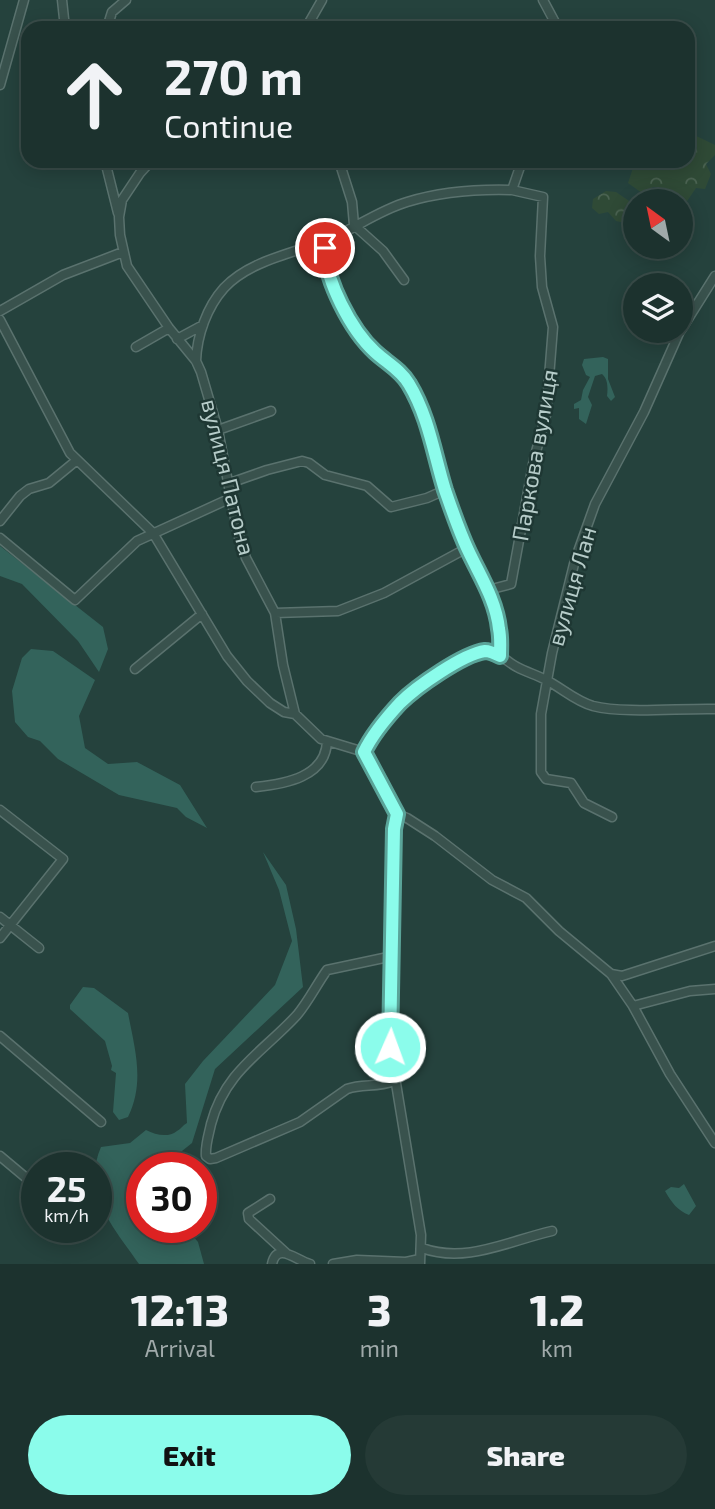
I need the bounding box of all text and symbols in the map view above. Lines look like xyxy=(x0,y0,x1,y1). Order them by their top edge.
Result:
text: 270 m xyxy=(164,46,303,105)
icon: ahead xyxy=(49,49,140,140)
text: Continue xyxy=(164,106,293,144)
north arrow xyxy=(623,189,693,259)
map controls xyxy=(623,189,693,343)
pin xyxy=(295,218,355,278)
icon: arrive xyxy=(306,229,344,267)
button: layers xyxy=(623,273,693,343)
street label: Паркова вулиця xyxy=(505,367,564,543)
street label: вулиця Патона xyxy=(195,396,262,558)
street label: вулиця Лан xyxy=(541,523,602,649)
position arrow xyxy=(353,1010,427,1084)
speed limit sign: 30 xyxy=(126,1152,217,1243)
text: 25 xyxy=(47,1167,86,1209)
text: km/h xyxy=(44,1204,89,1226)
text: 12:13 xyxy=(131,1284,229,1334)
text: 3 xyxy=(367,1284,391,1334)
text: 1.2 xyxy=(530,1284,584,1334)
text: Arrival xyxy=(145,1334,215,1362)
text: min xyxy=(360,1334,399,1362)
text: km xyxy=(541,1334,573,1362)
button: Exit xyxy=(28,1415,351,1495)
button: Share xyxy=(365,1415,687,1495)

